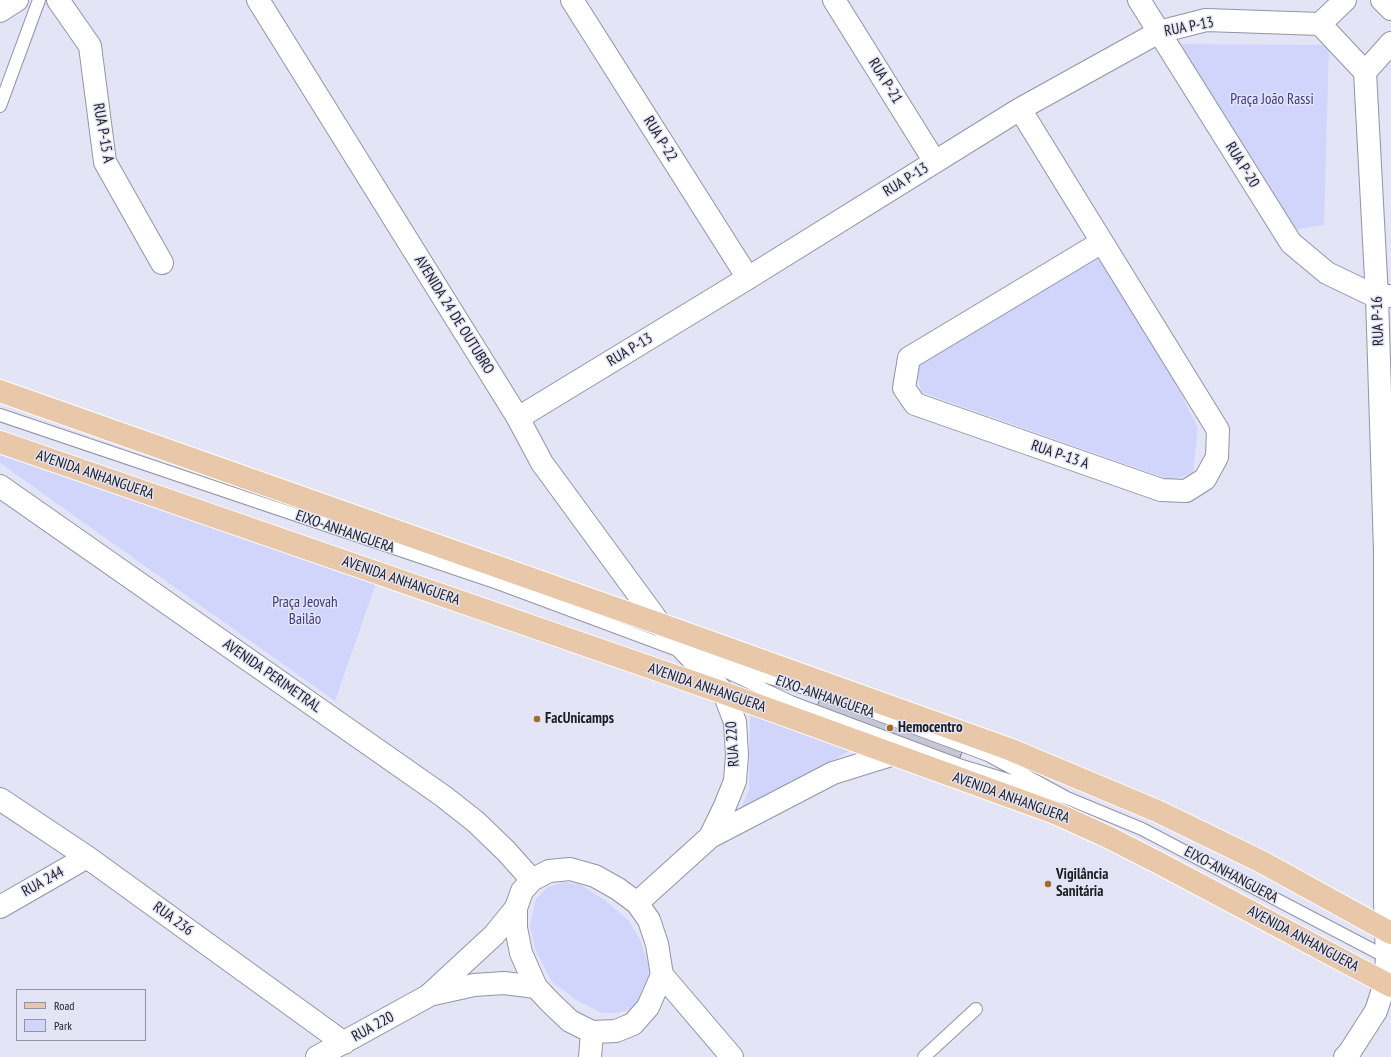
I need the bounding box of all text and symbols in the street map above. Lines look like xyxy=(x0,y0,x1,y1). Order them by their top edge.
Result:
street label: RUA P-13 xyxy=(1163,13,1215,41)
street label: RUA P-21 xyxy=(864,55,906,107)
park label: Praça João Rassi xyxy=(1230,91,1314,109)
street label: RUA P-15 A xyxy=(89,102,117,164)
street label: RUA P-22 xyxy=(639,113,681,165)
street label: RUA P-20 xyxy=(1221,139,1263,191)
street label: RUA P-13 xyxy=(880,159,932,201)
street label: AVENIDA 24 DE OUTUBRO xyxy=(410,253,498,377)
street label: RUA P-16 xyxy=(1368,296,1388,346)
street label: RUA P-13 xyxy=(604,329,656,371)
street label: RUA P-13 A xyxy=(1029,437,1091,473)
street label: AVENIDA ANHANGUERA xyxy=(34,446,156,504)
street label: EIXO-ANHANGUERA xyxy=(293,507,397,557)
street label: AVENIDA ANHANGUERA xyxy=(340,552,462,610)
park label: Praça Jeovah Bailão xyxy=(272,594,338,629)
street label: AVENIDA PERIMETRAL xyxy=(219,635,325,717)
street label: AVENIDA ANHANGUERA xyxy=(646,659,768,717)
street label: EIXO-ANHANGUERA xyxy=(773,672,877,722)
place label: FacUnicamps xyxy=(545,710,614,728)
marker: FacUnicamps xyxy=(532,714,542,724)
place label: Hemocentro xyxy=(898,719,963,737)
street label: RUA 220 xyxy=(722,721,744,767)
marker: Hemocentro xyxy=(885,723,895,733)
street label: AVENIDA ANHANGUERA xyxy=(950,768,1072,828)
street label: EIXO-ANHANGUERA xyxy=(1181,843,1281,907)
street label: RUA 244 xyxy=(19,863,67,901)
place label: Vigilância Sanitária xyxy=(1056,866,1108,901)
marker: Vigilância Sanitária xyxy=(1043,879,1053,889)
street label: RUA 236 xyxy=(149,898,197,940)
street label: AVENIDA ANHANGUERA xyxy=(1244,902,1362,976)
legend xyxy=(16,989,146,1041)
text: Road xyxy=(54,998,74,1013)
street label: RUA 220 xyxy=(349,1008,397,1046)
text: Park xyxy=(54,1018,72,1033)

